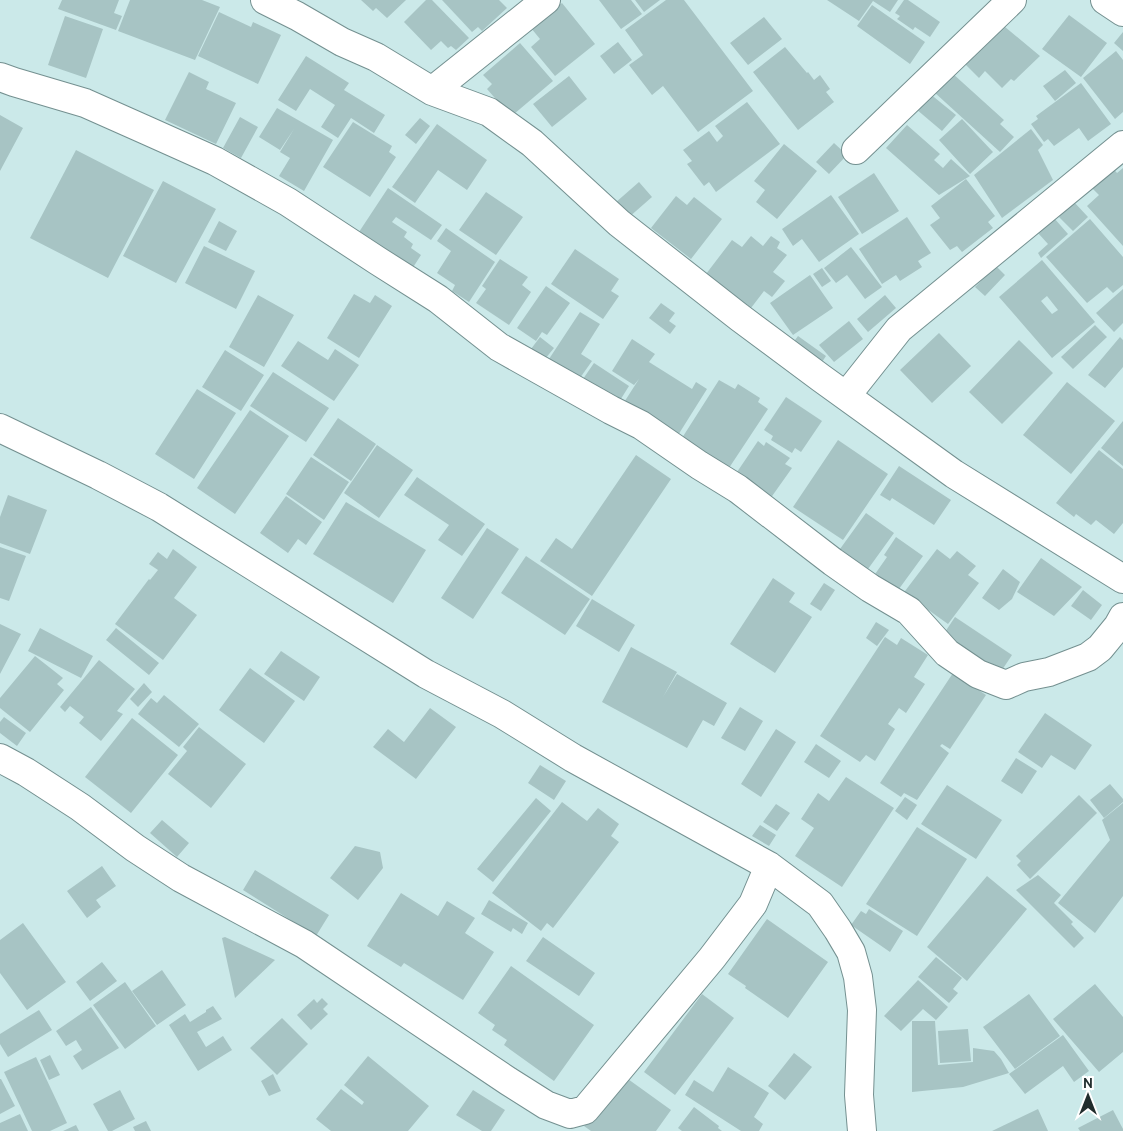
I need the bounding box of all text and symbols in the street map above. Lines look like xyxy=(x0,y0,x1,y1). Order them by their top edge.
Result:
north arrow xyxy=(1063,1071,1113,1121)
text: N xyxy=(1083,1074,1093,1092)

